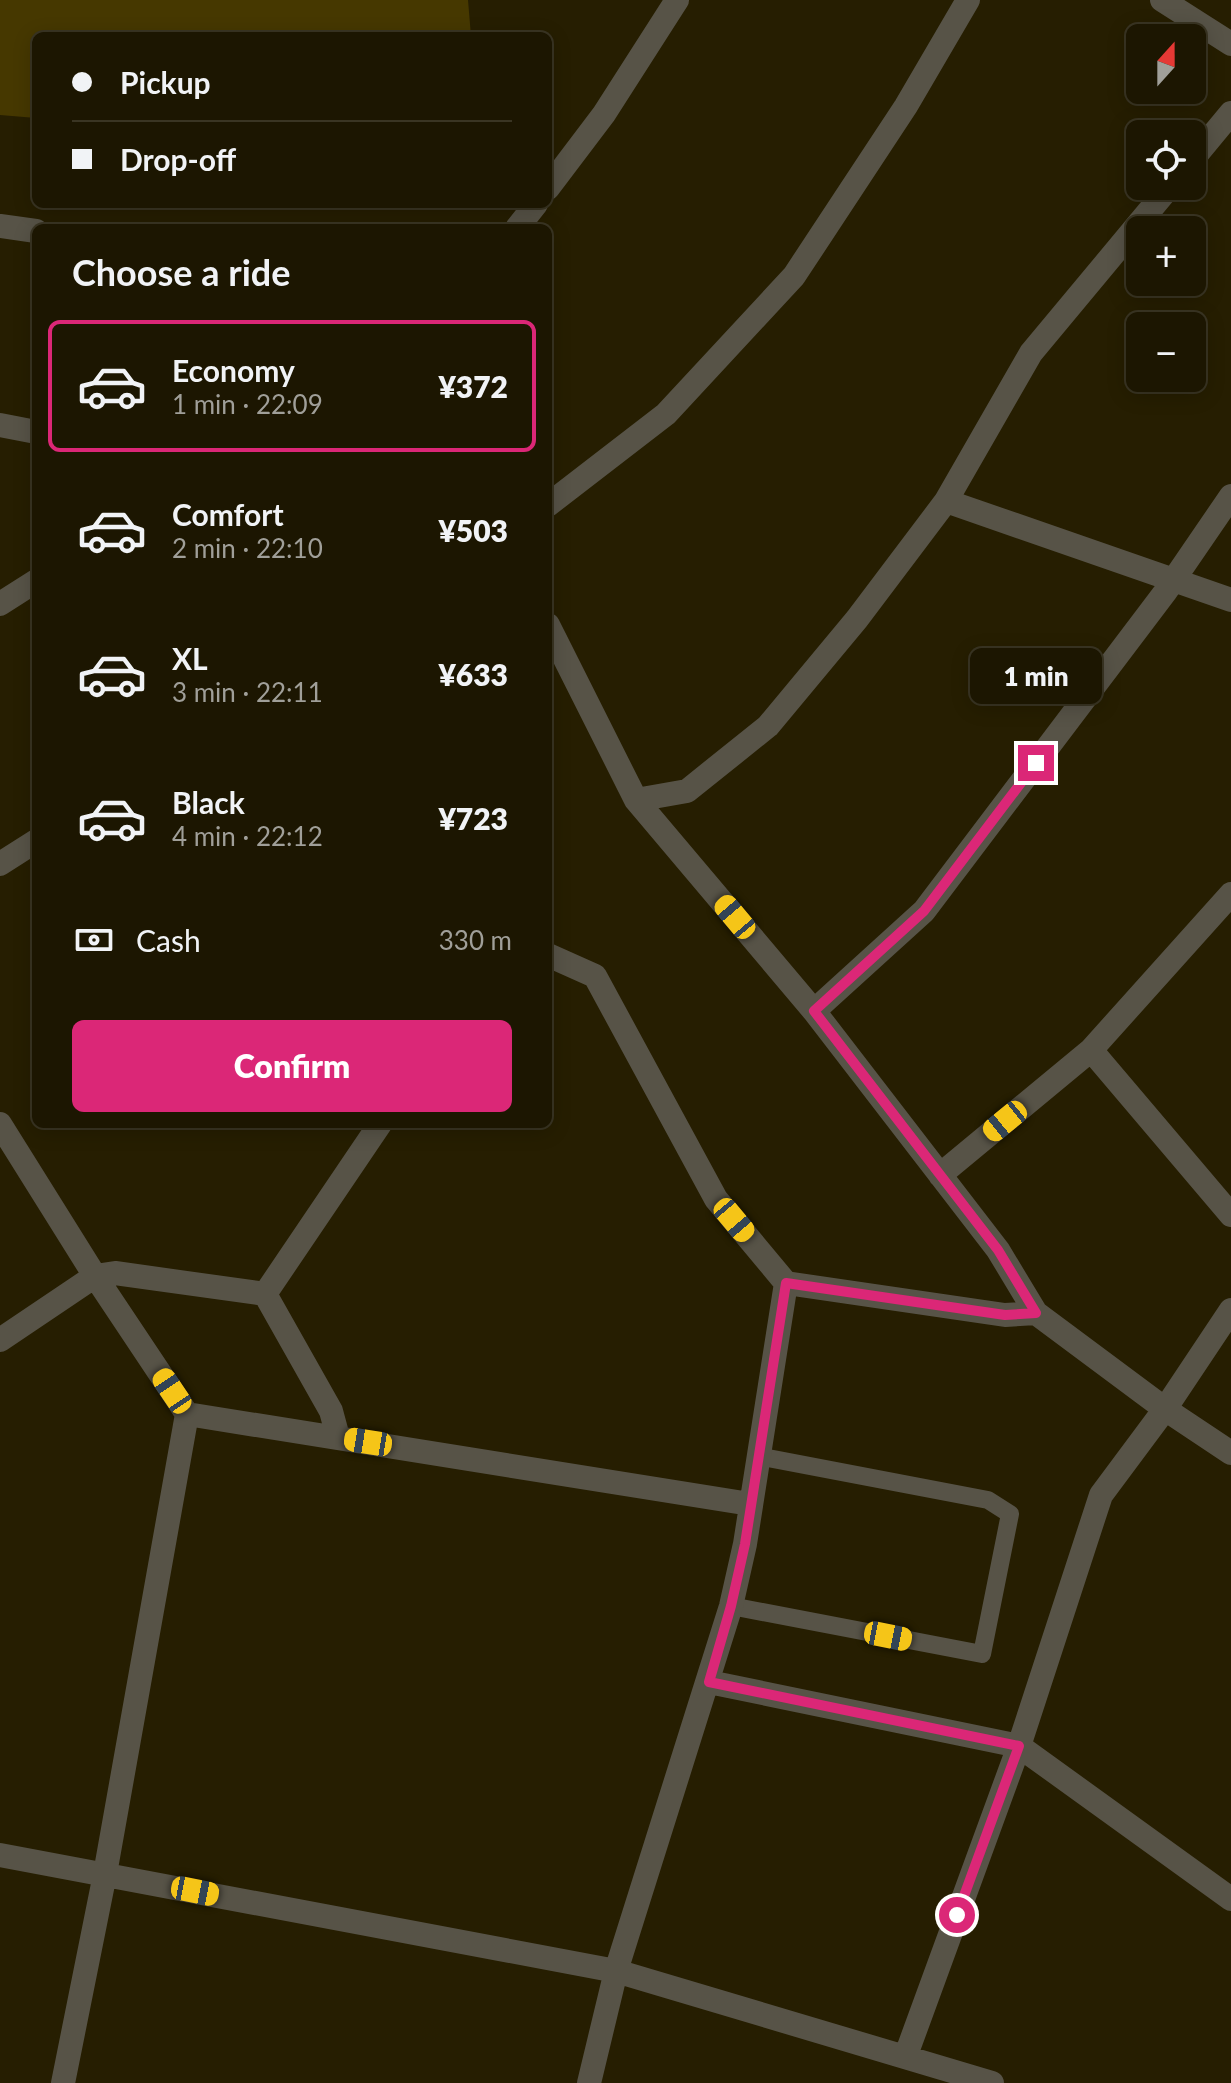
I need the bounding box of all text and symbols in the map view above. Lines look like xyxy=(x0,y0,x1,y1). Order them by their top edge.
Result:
north arrow xyxy=(1126,24,1206,104)
map controls xyxy=(1126,24,1206,392)
text: Pickup xyxy=(120,64,211,100)
button: locate xyxy=(1126,120,1206,200)
text: Drop-off xyxy=(120,141,236,177)
button: + xyxy=(1126,216,1206,296)
text: Choose a ride xyxy=(72,250,291,294)
button: − xyxy=(1126,312,1206,392)
icon: car xyxy=(76,350,148,422)
text: Economy xyxy=(172,352,295,388)
text: ¥372 xyxy=(438,368,508,404)
text: 1 min · 22:09 xyxy=(172,388,323,420)
icon: car xyxy=(76,494,148,566)
text: Comfort xyxy=(172,496,284,532)
text: ¥503 xyxy=(438,512,508,548)
text: 2 min · 22:10 xyxy=(172,532,323,564)
icon: car xyxy=(76,638,148,710)
text: XL xyxy=(172,640,208,676)
callout: 1 min xyxy=(970,647,1102,703)
text: ¥633 xyxy=(438,656,508,692)
text: 1 min xyxy=(1004,660,1068,692)
text: 3 min · 22:11 xyxy=(172,676,323,708)
route end xyxy=(1018,745,1054,781)
icon: car xyxy=(76,782,148,854)
text: Black xyxy=(172,784,245,820)
text: ¥723 xyxy=(438,800,508,836)
text: 4 min · 22:12 xyxy=(172,820,323,852)
car xyxy=(710,891,760,943)
icon: cash xyxy=(72,918,116,962)
text: Cash xyxy=(136,922,201,958)
text: 330 m xyxy=(439,924,512,956)
button: Confirm xyxy=(72,1020,512,1112)
car xyxy=(979,1097,1031,1145)
car xyxy=(709,1194,759,1246)
car xyxy=(149,1364,195,1418)
car xyxy=(342,1426,394,1458)
car xyxy=(862,1620,914,1652)
car xyxy=(169,1875,221,1907)
route start xyxy=(939,1897,975,1933)

